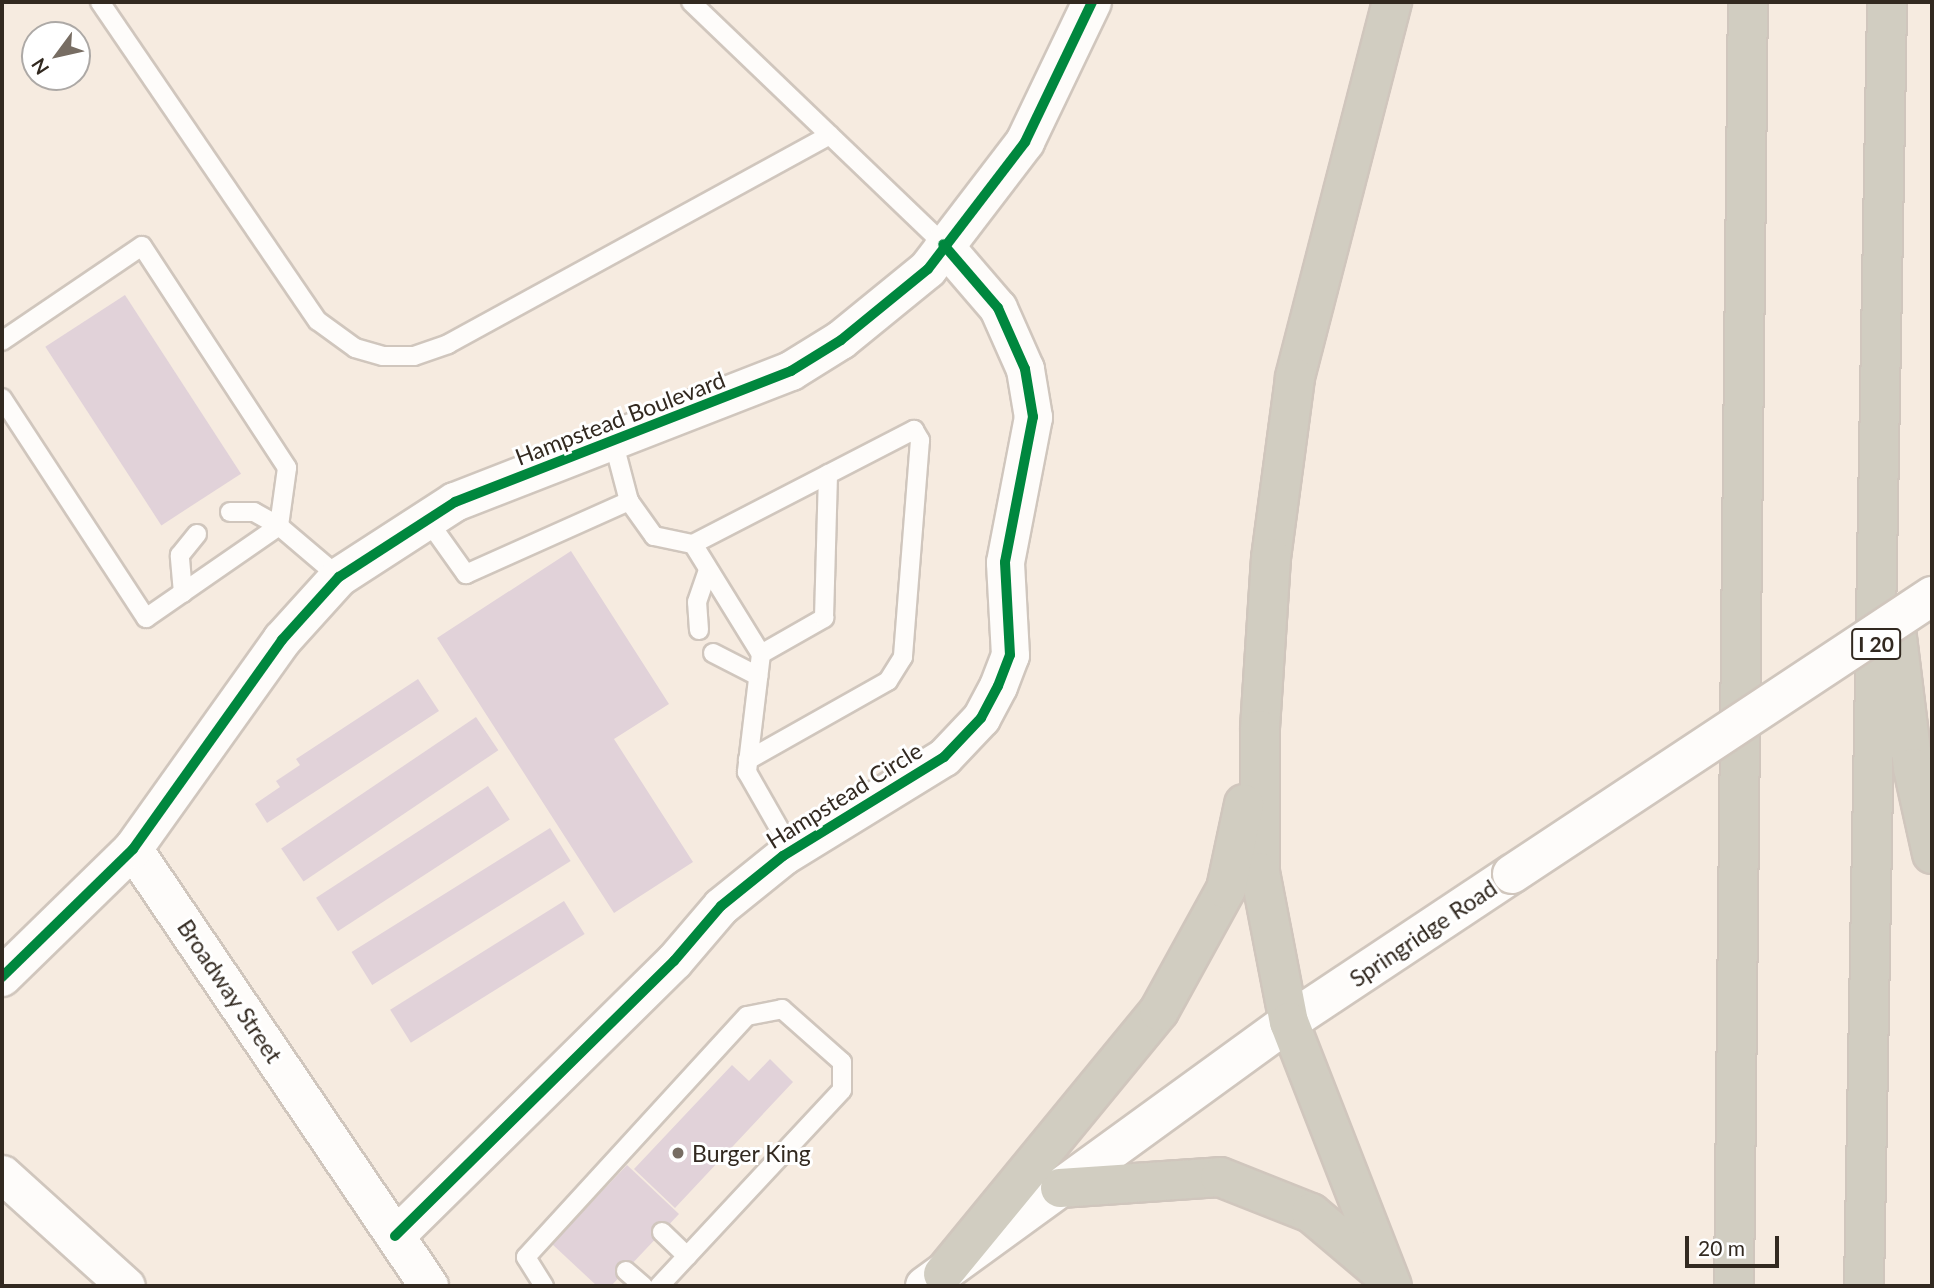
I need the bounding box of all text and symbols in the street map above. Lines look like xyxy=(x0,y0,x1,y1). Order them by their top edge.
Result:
north arrow xyxy=(21,21,91,91)
text: N xyxy=(26,54,53,79)
street label: Hampstead Boulevard xyxy=(511,365,729,471)
road number: I 20 xyxy=(1850,626,1902,662)
street label: Hampstead Circle xyxy=(761,736,927,854)
street label: Springridge Road xyxy=(1344,874,1502,992)
street label: Broadway Street xyxy=(172,914,288,1068)
place label: Burger King xyxy=(692,1139,811,1167)
marker: Burger King xyxy=(670,1145,686,1161)
scale bar xyxy=(1689,1222,1784,1266)
text: 20 m xyxy=(1698,1235,1745,1260)

